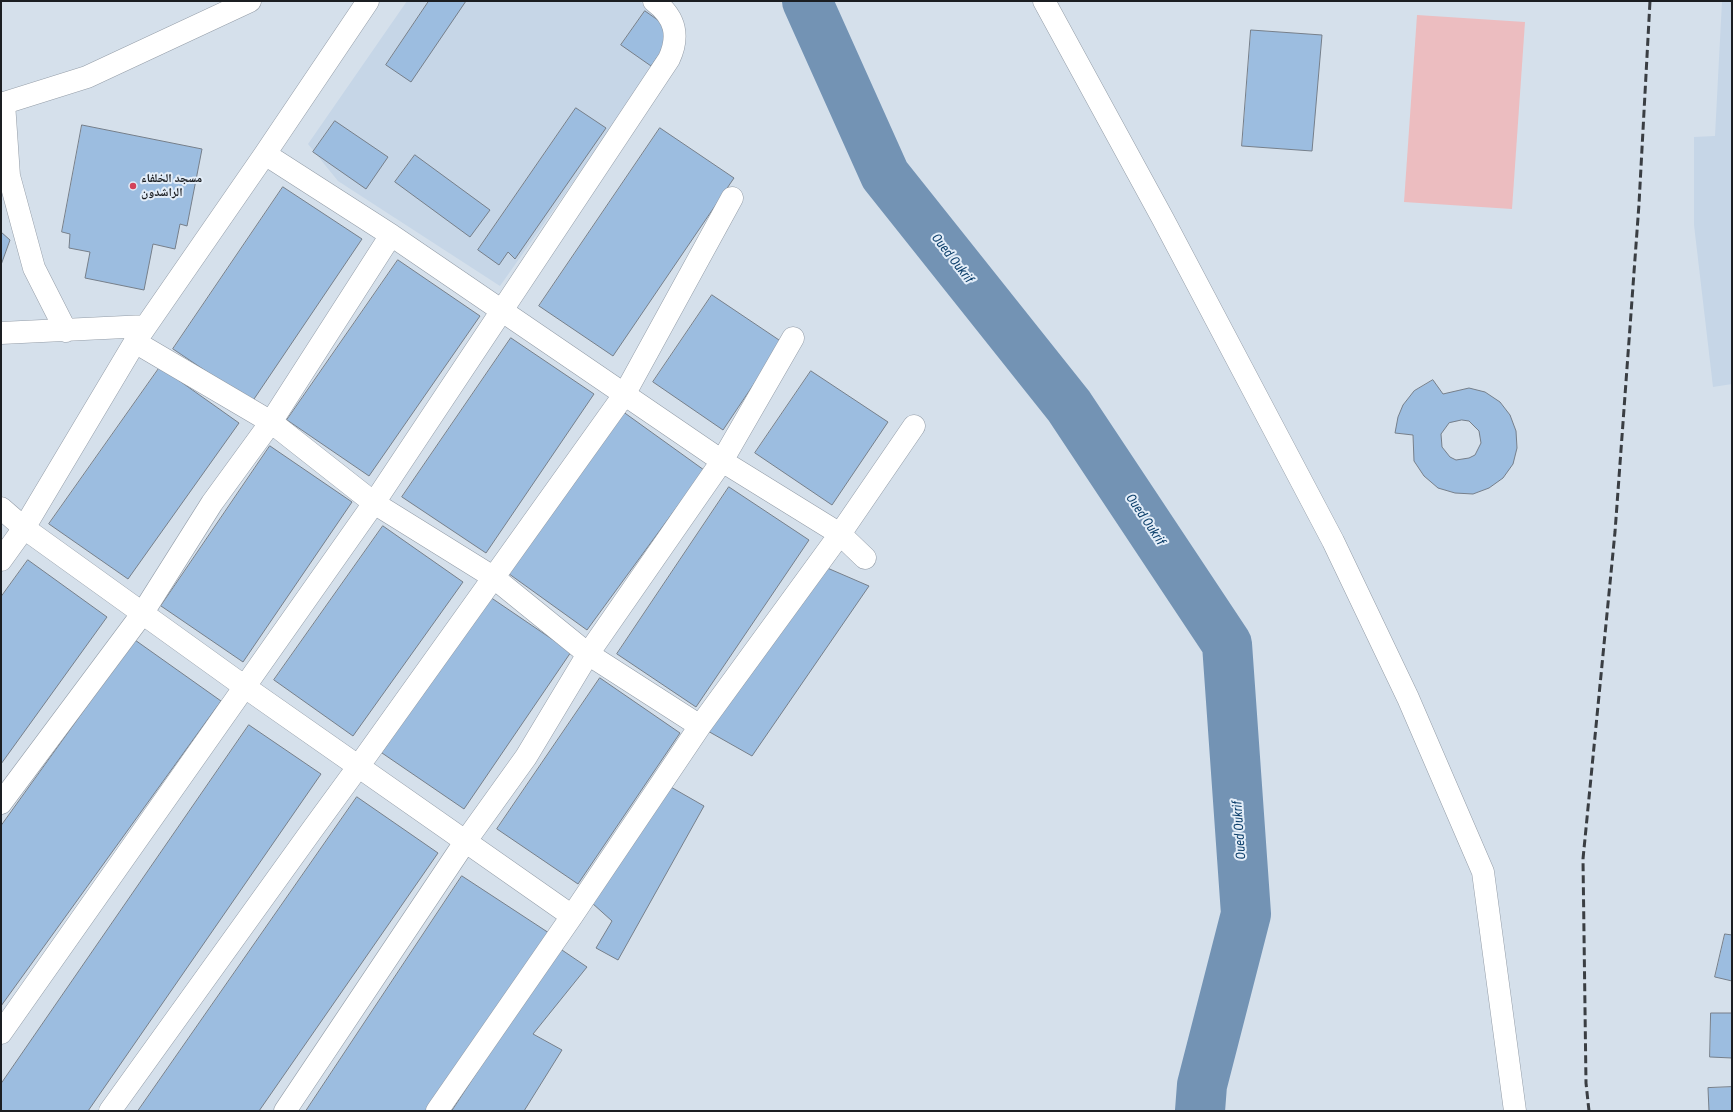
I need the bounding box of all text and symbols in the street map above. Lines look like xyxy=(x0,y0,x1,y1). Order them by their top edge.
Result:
place label: مسجد الخلفاء الراشدون xyxy=(141,172,202,200)
marker: مسجد الخلفاء الراشدون xyxy=(128,181,138,191)
water label: Oued Oukrif xyxy=(928,231,976,287)
water label: Oued Oukrif xyxy=(1122,491,1168,549)
water label: Oued Oukrif xyxy=(1230,800,1250,860)

